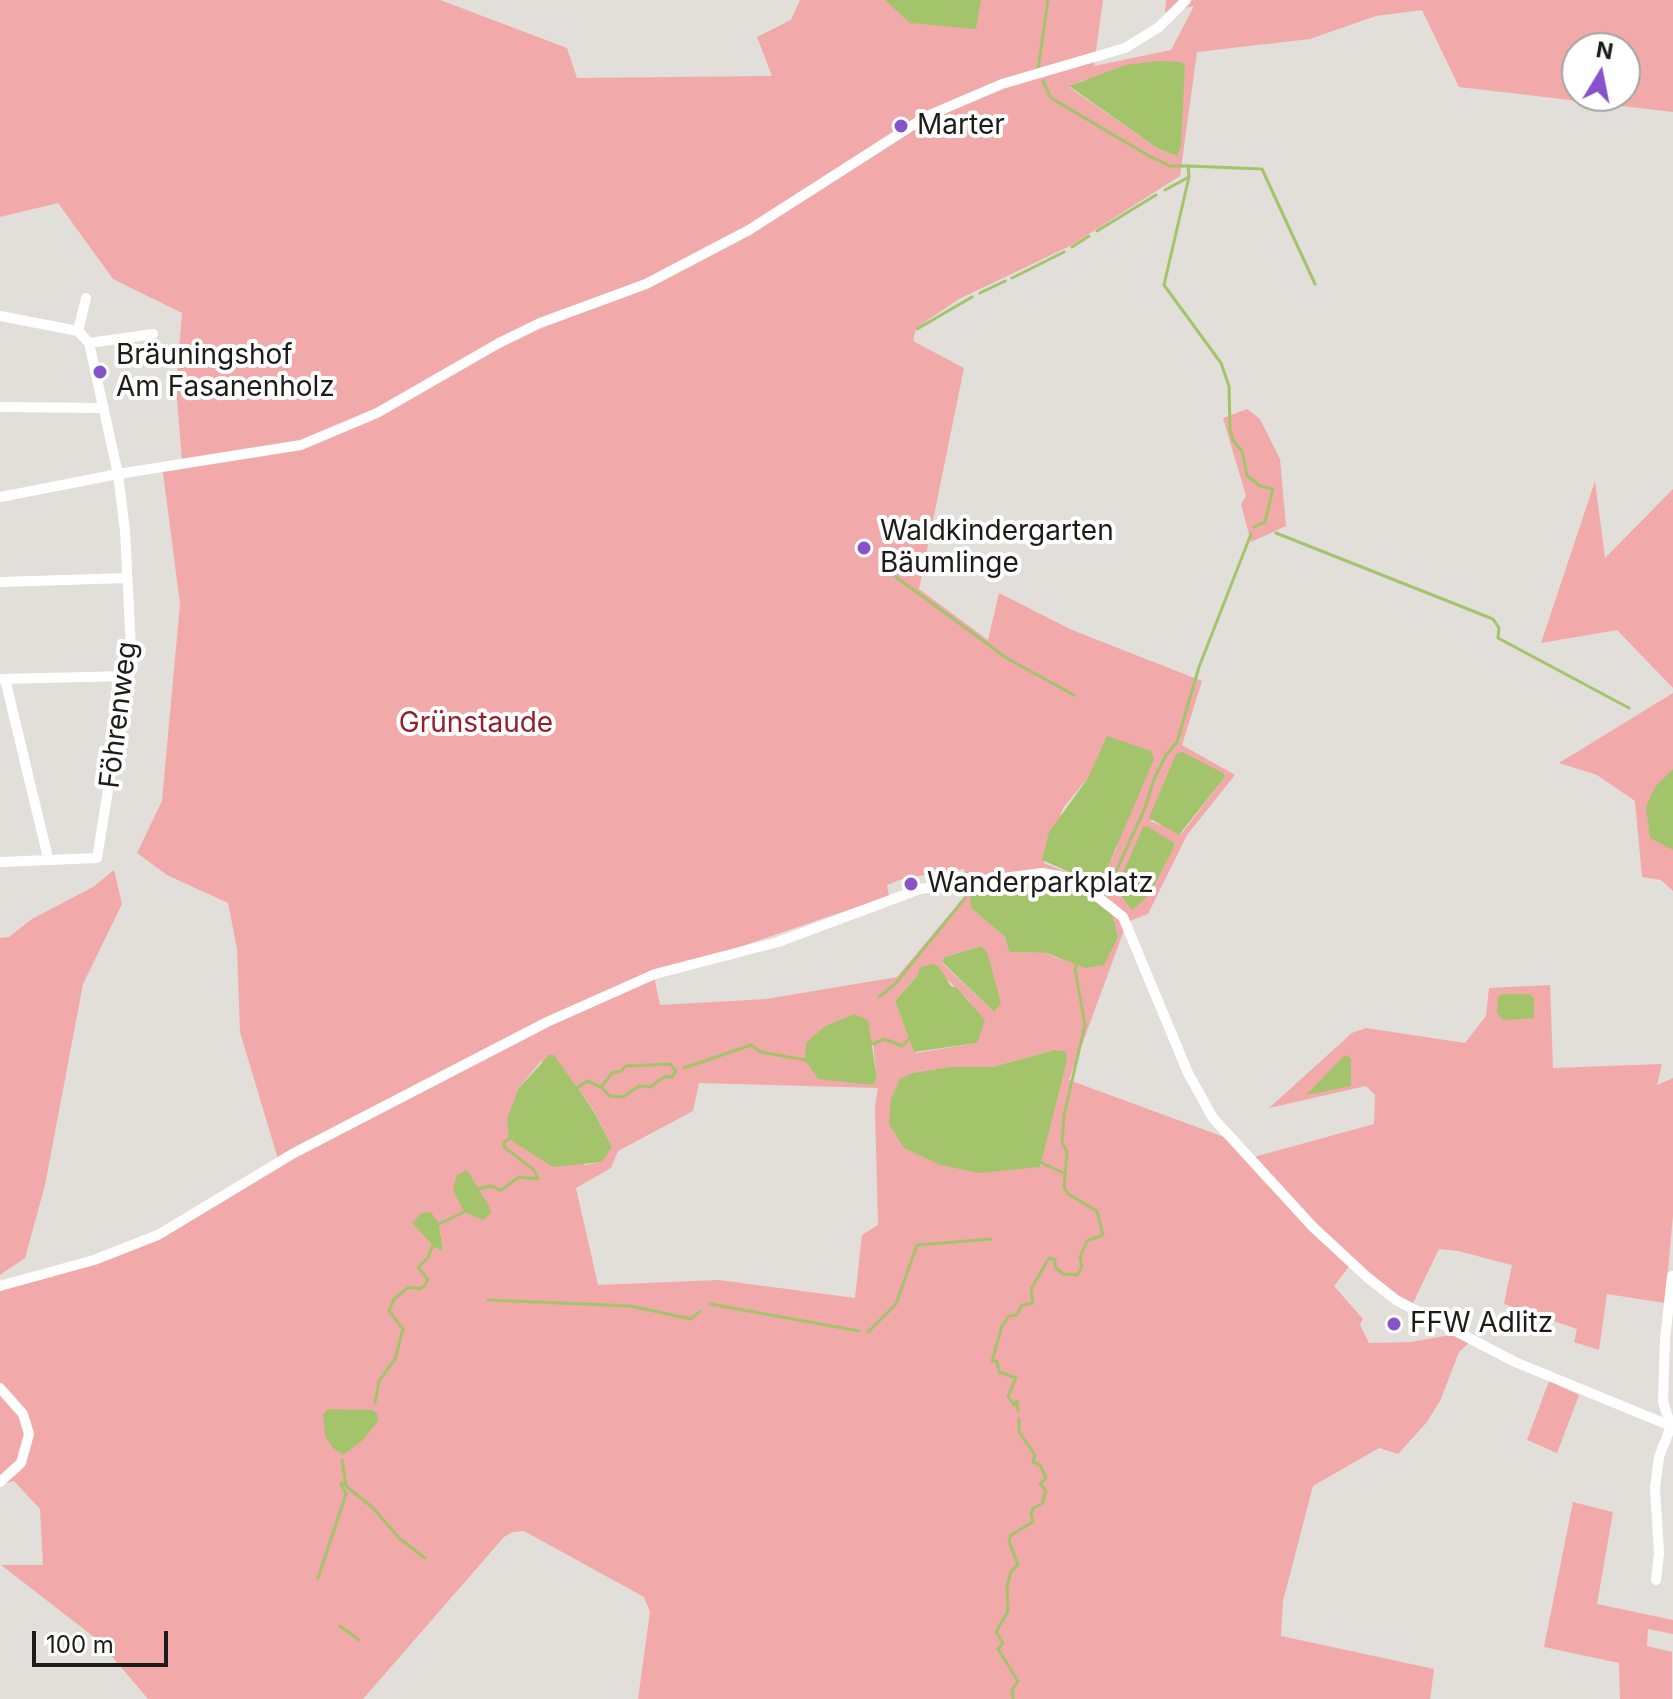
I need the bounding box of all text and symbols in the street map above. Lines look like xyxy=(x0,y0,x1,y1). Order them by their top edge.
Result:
north arrow xyxy=(1561,32,1641,112)
text: N xyxy=(1594,36,1615,65)
place label: Marter xyxy=(917,109,1005,143)
marker: Marter xyxy=(892,117,910,135)
place label: Bräuningshof Am Fasanenholz xyxy=(116,339,335,405)
marker: Bräuningshof Am Fasanenholz xyxy=(91,363,109,381)
place label: Waldkindergarten Bäumlinge xyxy=(880,515,1114,581)
marker: Waldkindergarten Bäumlinge xyxy=(855,539,873,557)
street label: Föhrenweg xyxy=(93,640,145,790)
park label: Grünstaude xyxy=(399,707,553,741)
place label: Wanderparkplatz xyxy=(927,867,1154,901)
marker: Wanderparkplatz xyxy=(902,875,920,893)
place label: FFW Adlitz xyxy=(1410,1307,1553,1341)
marker: FFW Adlitz xyxy=(1385,1315,1403,1333)
scale bar xyxy=(36,1615,172,1665)
text: 100 m xyxy=(46,1630,114,1659)

